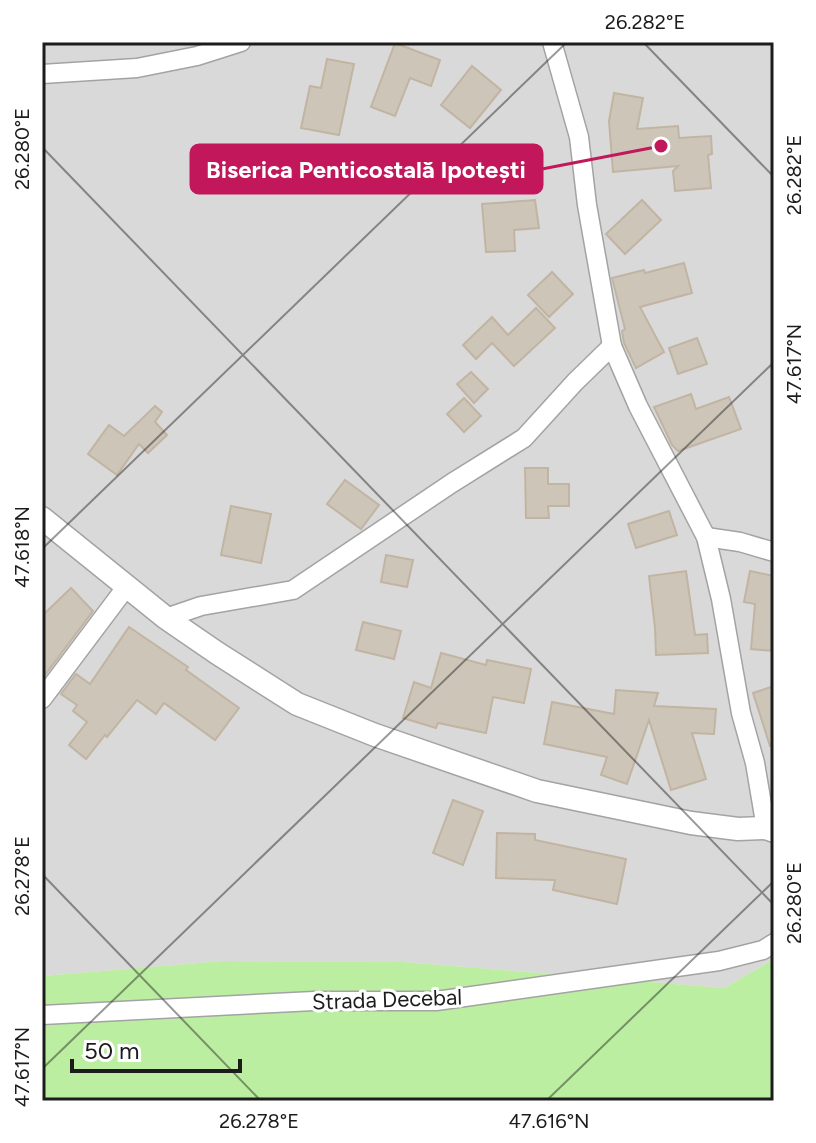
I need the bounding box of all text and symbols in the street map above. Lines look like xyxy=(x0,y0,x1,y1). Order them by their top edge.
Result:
text: 26.282°E xyxy=(605,10,685,34)
text: 26.280°E xyxy=(10,108,34,190)
text: 26.282°E xyxy=(782,135,806,215)
callout: Biserica Penticostală Ipotești xyxy=(191,145,542,193)
text: Biserica Penticostală Ipotești xyxy=(206,155,526,184)
text: 47.617°N xyxy=(782,324,806,404)
text: 47.618°N xyxy=(10,506,34,588)
text: 26.278°E xyxy=(10,836,34,916)
text: 26.280°E xyxy=(782,862,806,944)
street label: Strada Decebal xyxy=(312,983,462,1016)
scale bar xyxy=(72,1023,240,1073)
text: 47.617°N xyxy=(10,1027,34,1107)
text: 50 m xyxy=(84,1036,140,1065)
text: 26.278°E xyxy=(219,1109,299,1133)
text: 47.616°N xyxy=(508,1109,590,1133)

